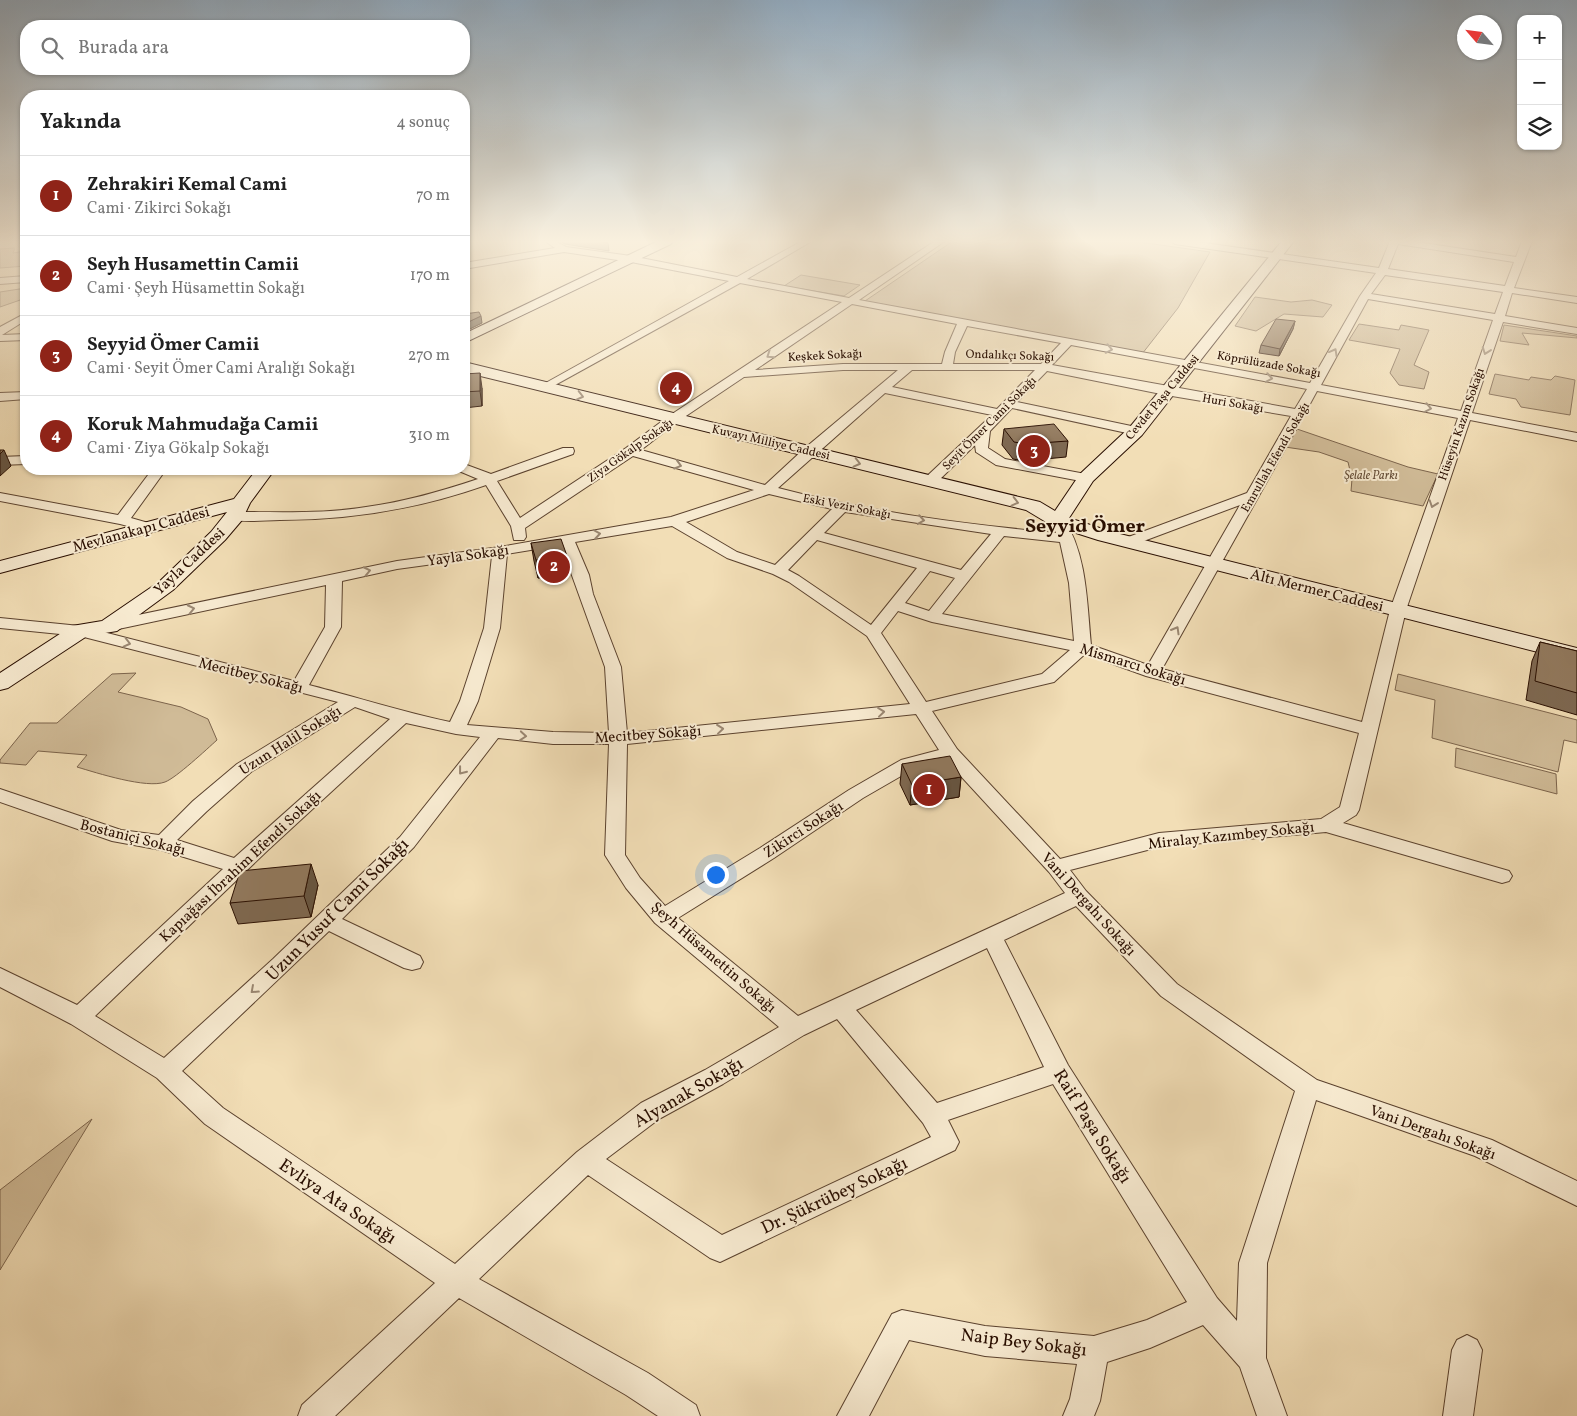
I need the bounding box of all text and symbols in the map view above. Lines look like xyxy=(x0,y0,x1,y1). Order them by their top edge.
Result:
north arrow xyxy=(1457,15,1502,60)
map controls xyxy=(1517,15,1562,150)
button: + xyxy=(1517,15,1562,60)
search box xyxy=(20,20,470,75)
icon: search xyxy=(38,34,66,62)
text: Burada ara xyxy=(78,35,169,61)
button: − xyxy=(1517,60,1562,105)
button: layers xyxy=(1517,105,1562,150)
text: Yakında xyxy=(40,108,121,137)
text: 4 sonuç xyxy=(396,112,450,134)
text: Zehrakiri Kemal Cami xyxy=(87,172,287,198)
text: 1 xyxy=(53,185,59,207)
text: 70 m xyxy=(416,185,450,207)
text: Cami · Zikirci Sokağı xyxy=(87,198,231,220)
text: Seyh Husamettin Camii xyxy=(87,252,299,278)
text: 2 xyxy=(52,265,60,287)
text: 170 m xyxy=(410,265,450,287)
text: Cami · Şeyh Hüsamettin Sokağı xyxy=(87,278,305,300)
text: Seyyid Ömer Camii xyxy=(87,332,259,358)
one-way arrow xyxy=(1104,344,1113,354)
text: 3 xyxy=(52,345,60,367)
text: 270 m xyxy=(408,345,450,367)
street label: Keşkek Sokağı xyxy=(787,346,863,366)
street label: Ondalıkçı Sokağı xyxy=(965,346,1055,366)
one-way arrow xyxy=(1482,346,1492,355)
street label: Köprülüzade Sokağı xyxy=(1216,348,1322,382)
one-way arrow xyxy=(1328,348,1338,357)
one-way arrow xyxy=(766,349,775,358)
street label: Cevdet Paşa Caddesi xyxy=(1122,351,1204,444)
text: Cami · Seyit Ömer Cami Aralığı Sokağı xyxy=(87,358,355,380)
street label: Hüseyin Kazım Sokağı xyxy=(1435,366,1489,483)
pin: 4 xyxy=(660,369,692,407)
street label: Seyit Ömer Cami Sokağı xyxy=(938,372,1041,474)
one-way arrow xyxy=(1264,372,1273,382)
one-way arrow xyxy=(576,390,585,401)
street label: Huri Sokağı xyxy=(1201,391,1265,417)
street label: Emrullah Efendi Sokağı xyxy=(1238,399,1314,515)
one-way arrow xyxy=(1424,402,1433,412)
text: Koruk Mahmudağa Camii xyxy=(87,412,319,438)
street label: Ziya Gökalp Sokağı xyxy=(584,415,677,487)
street label: Kuvayı Milliye Caddesi xyxy=(710,422,832,464)
text: 4 xyxy=(51,425,61,447)
text: 310 m xyxy=(409,425,450,447)
pin: 3 xyxy=(1018,432,1050,470)
text: Cami · Ziya Gökalp Sokağı xyxy=(87,438,269,460)
one-way arrow xyxy=(853,457,862,468)
one-way arrow xyxy=(673,459,681,469)
park label: Şelale Parkı xyxy=(1344,468,1398,484)
street label: Eski Vezir Sokağı xyxy=(801,491,893,523)
one-way arrow xyxy=(1011,496,1020,507)
one-way arrow xyxy=(1429,500,1439,508)
street label: Mevlanakapı Caddesi xyxy=(71,502,212,559)
district label: Seyyid Ömer xyxy=(1025,513,1146,541)
one-way arrow xyxy=(917,514,926,524)
street label: Yayla Caddesi xyxy=(150,523,230,601)
one-way arrow xyxy=(592,529,601,539)
street label: Yayla Sokağı xyxy=(426,540,511,573)
pin: 2 xyxy=(538,548,570,586)
street label: Altı Mermer Caddesi xyxy=(1248,565,1386,618)
one-way arrow xyxy=(363,566,372,577)
one-way arrow xyxy=(187,604,196,615)
one-way arrow xyxy=(1170,626,1180,635)
one-way arrow xyxy=(123,637,131,648)
street label: Mismarcı Sokağı xyxy=(1077,639,1188,692)
street label: Meсitbey Sokağı xyxy=(196,653,305,700)
street label: Uzun Halil Sokağı xyxy=(236,701,346,781)
one-way arrow xyxy=(878,707,886,718)
street label: Meсitbey Sokağı xyxy=(594,721,702,750)
one-way arrow xyxy=(716,723,724,734)
one-way arrow xyxy=(519,730,527,741)
one-way arrow xyxy=(460,765,468,774)
pin: 1 xyxy=(913,771,945,809)
street label: Kapıağası İbrahim Efendi Sokağı xyxy=(155,786,327,948)
street label: Zikirci Sokağı xyxy=(760,797,848,864)
street label: Bostaniçi Sokağı xyxy=(78,815,188,862)
street label: Miralay Kazımbey Sokağı xyxy=(1147,817,1315,856)
street label: Uzun Yusuf Cami Sokağı xyxy=(261,833,415,987)
street label: Vani Dergahı Sokağı xyxy=(1036,849,1140,961)
your location xyxy=(703,862,729,888)
street label: Şeyh Hüsamettin Sokağı xyxy=(646,898,780,1019)
one-way arrow xyxy=(251,984,260,993)
street label: Alyanak Sokağı xyxy=(629,1052,748,1135)
street label: Raif Paşa Sokağı xyxy=(1047,1065,1137,1189)
street label: Vani Dergahı Sokağı xyxy=(1367,1101,1498,1166)
street label: Dr. Şükrübey Sokağı xyxy=(757,1151,912,1241)
street label: Evliya Ata Sokağı xyxy=(273,1153,401,1251)
street label: Naip Bey Sokağı xyxy=(959,1323,1088,1364)

